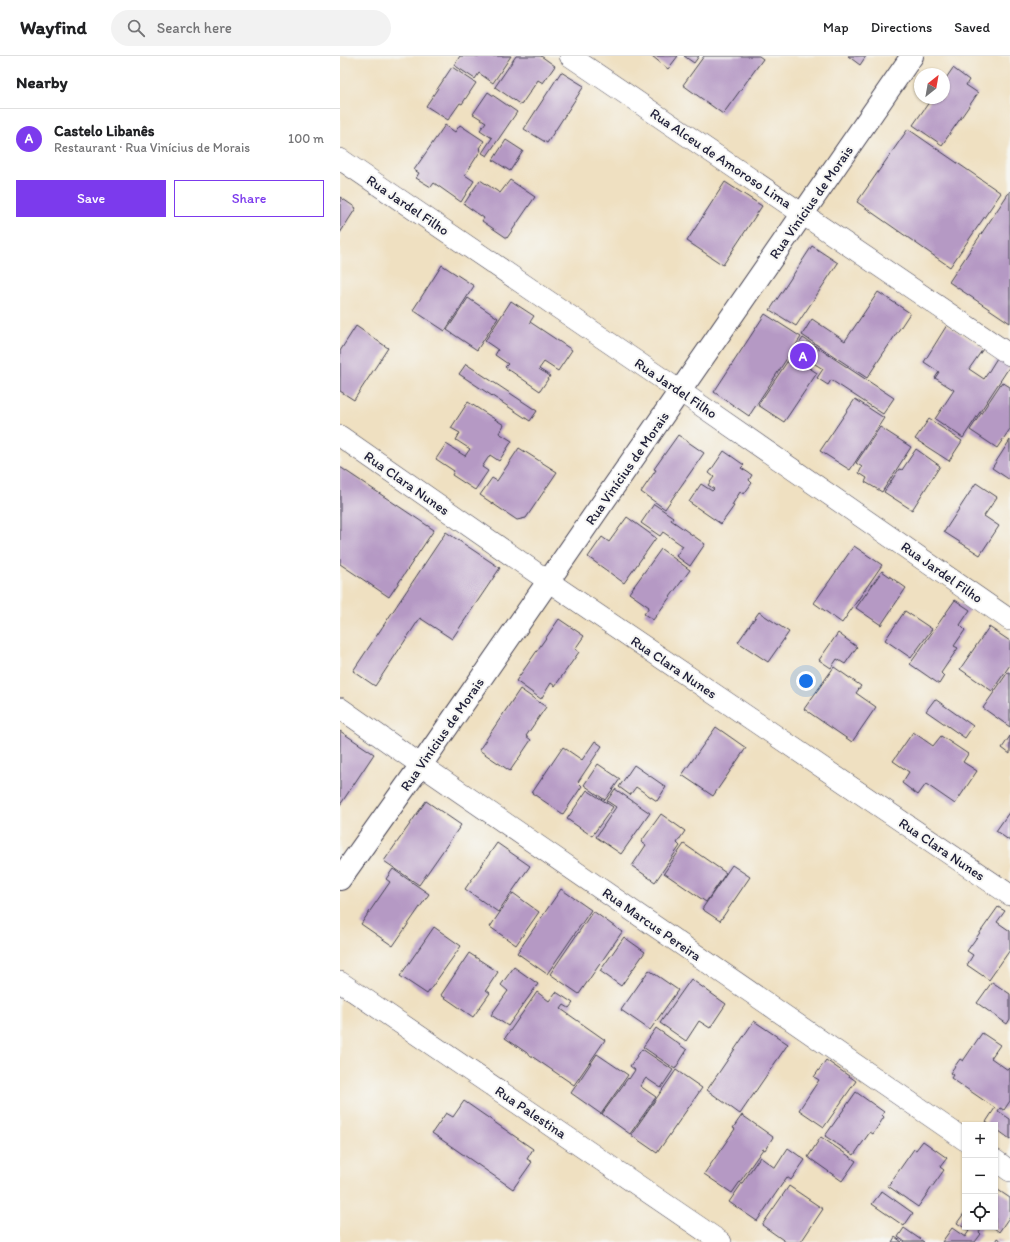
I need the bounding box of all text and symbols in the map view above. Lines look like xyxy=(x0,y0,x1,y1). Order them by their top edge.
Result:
search box xyxy=(111,10,391,46)
text: Wayfind xyxy=(20,16,87,39)
icon: search xyxy=(125,17,147,39)
text: Search here xyxy=(157,19,232,37)
text: Map xyxy=(823,19,849,36)
text: Directions xyxy=(871,19,932,36)
text: Saved xyxy=(954,19,990,36)
north arrow xyxy=(914,68,950,104)
text: Nearby xyxy=(16,72,68,92)
street label: Rua Alceu de Amoroso Lima xyxy=(647,105,795,213)
text: Castelo Libanês xyxy=(54,122,155,140)
text: A xyxy=(25,131,33,146)
text: 100 m xyxy=(288,131,324,146)
text: Restaurant · Rua Vinícius de Morais xyxy=(54,140,250,155)
street label: Rua Vinícius de Morais xyxy=(766,142,857,262)
street label: Rua Jardel Filho xyxy=(363,172,452,239)
button: Save xyxy=(16,180,166,217)
button: Share xyxy=(174,180,324,217)
pin: A xyxy=(790,341,816,371)
street label: Rua Jardel Filho xyxy=(631,355,720,422)
street label: Rua Vinícius de Morais xyxy=(582,408,673,528)
street label: Rua Clara Nunes xyxy=(361,448,453,519)
street label: Rua Jardel Filho xyxy=(898,538,986,607)
street label: Rua Clara Nunes xyxy=(627,632,720,702)
your location xyxy=(796,671,816,691)
street label: Rua Vinícius de Morais xyxy=(397,674,488,794)
street label: Rua Clara Nunes xyxy=(895,814,988,884)
street label: Rua Marcus Pereira xyxy=(599,884,704,965)
street label: Rua Palestina xyxy=(492,1082,570,1143)
map controls xyxy=(962,1122,998,1230)
button: + xyxy=(962,1122,998,1158)
button: − xyxy=(962,1158,998,1194)
button: locate xyxy=(962,1194,998,1230)

